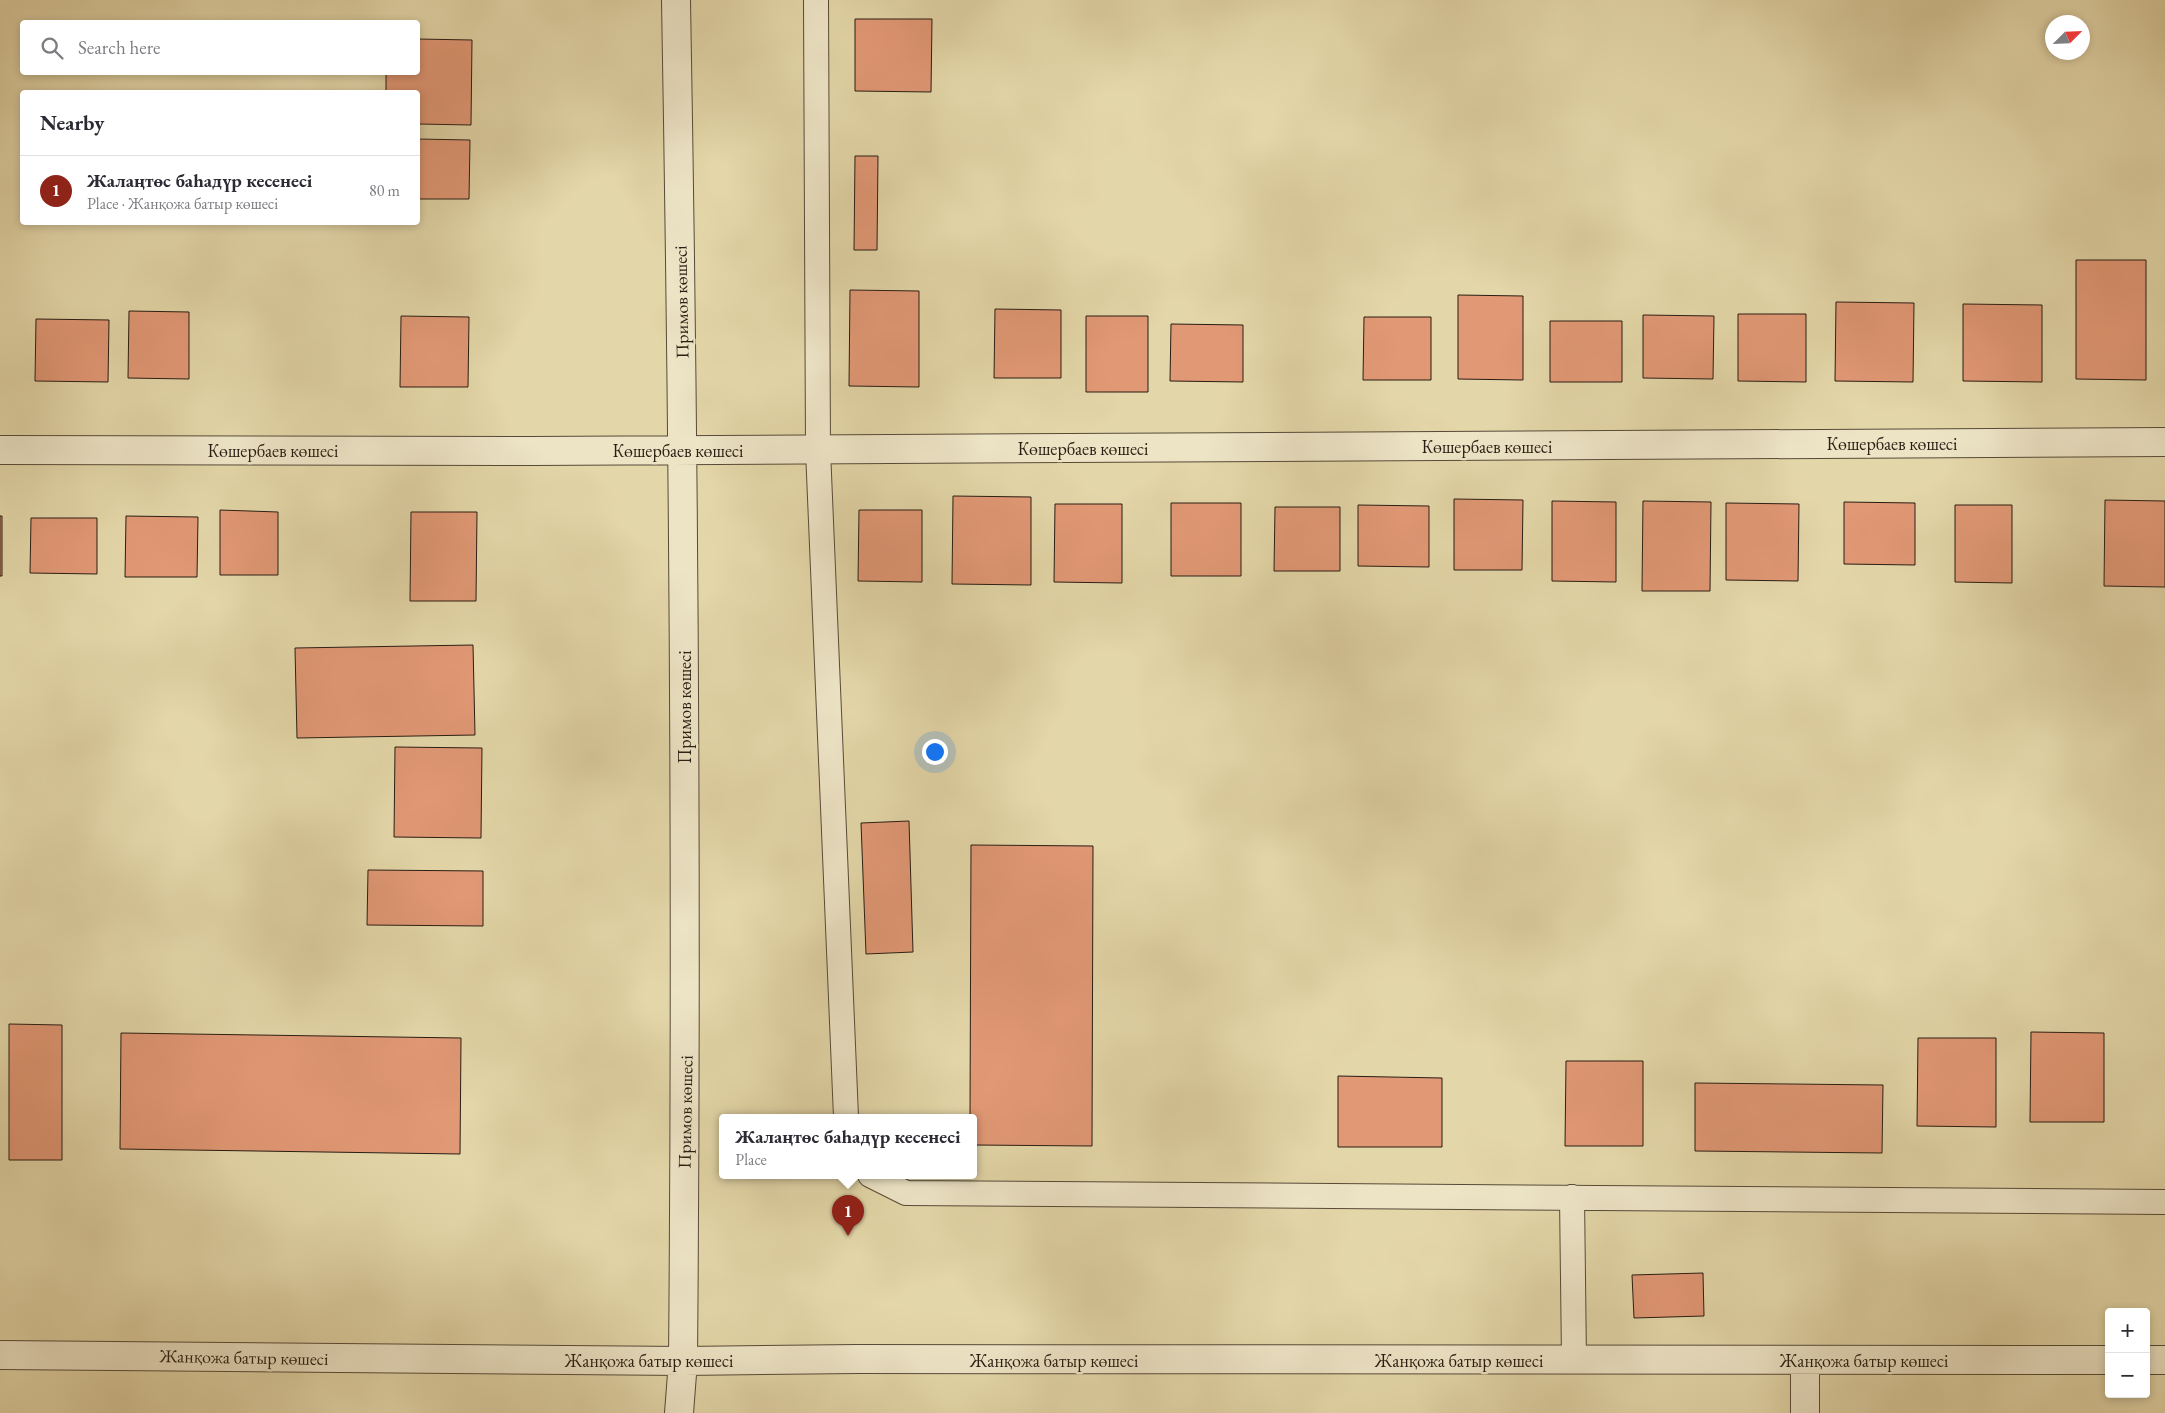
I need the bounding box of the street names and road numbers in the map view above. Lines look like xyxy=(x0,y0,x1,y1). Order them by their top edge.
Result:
street label: Примов көшесі xyxy=(669,245,693,359)
street label: Көшербаев көшесі xyxy=(1826,432,1958,455)
street label: Көшербаев көшесі xyxy=(1421,435,1553,458)
street label: Көшербаев көшесі xyxy=(1017,437,1149,460)
street label: Көшербаев көшесі xyxy=(207,439,339,462)
street label: Көшербаев көшесі xyxy=(612,439,744,462)
street label: Примов көшесі xyxy=(673,650,696,764)
street label: Примов көшесі xyxy=(673,1055,697,1169)
street label: Жанқожа батыр көшесі xyxy=(158,1344,329,1370)
street label: Жанқожа батыр көшесі xyxy=(564,1349,734,1372)
street label: Жанқожа батыр көшесі xyxy=(969,1349,1139,1372)
street label: Жанқожа батыр көшесі xyxy=(1374,1349,1544,1372)
street label: Жанқожа батыр көшесі xyxy=(1779,1349,1949,1372)

